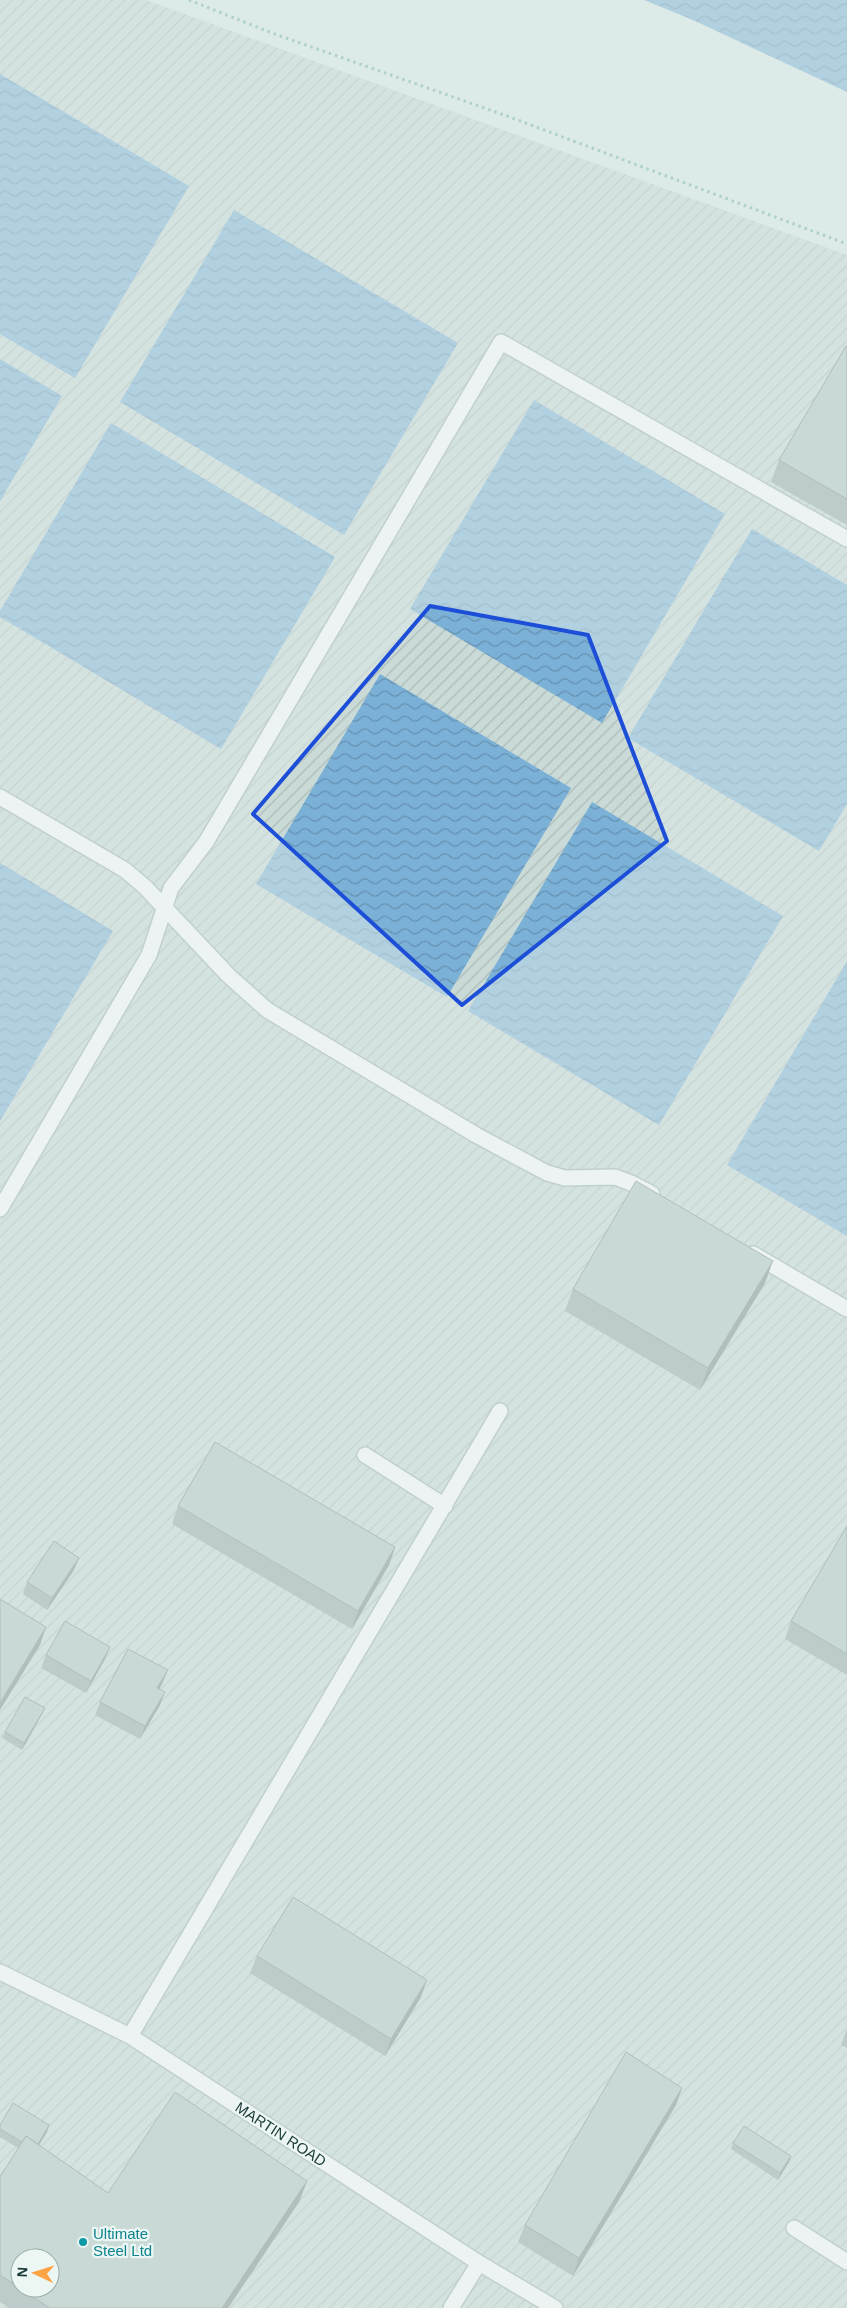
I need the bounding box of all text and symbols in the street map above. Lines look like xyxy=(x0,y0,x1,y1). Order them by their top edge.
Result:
street label: MARTIN ROAD xyxy=(232,2098,330,2170)
place label: Ultimate Steel Ltd xyxy=(93,2225,152,2259)
marker: Ultimate Steel Ltd xyxy=(77,2236,89,2248)
north arrow xyxy=(10,2248,60,2298)
text: N xyxy=(14,2266,30,2278)

